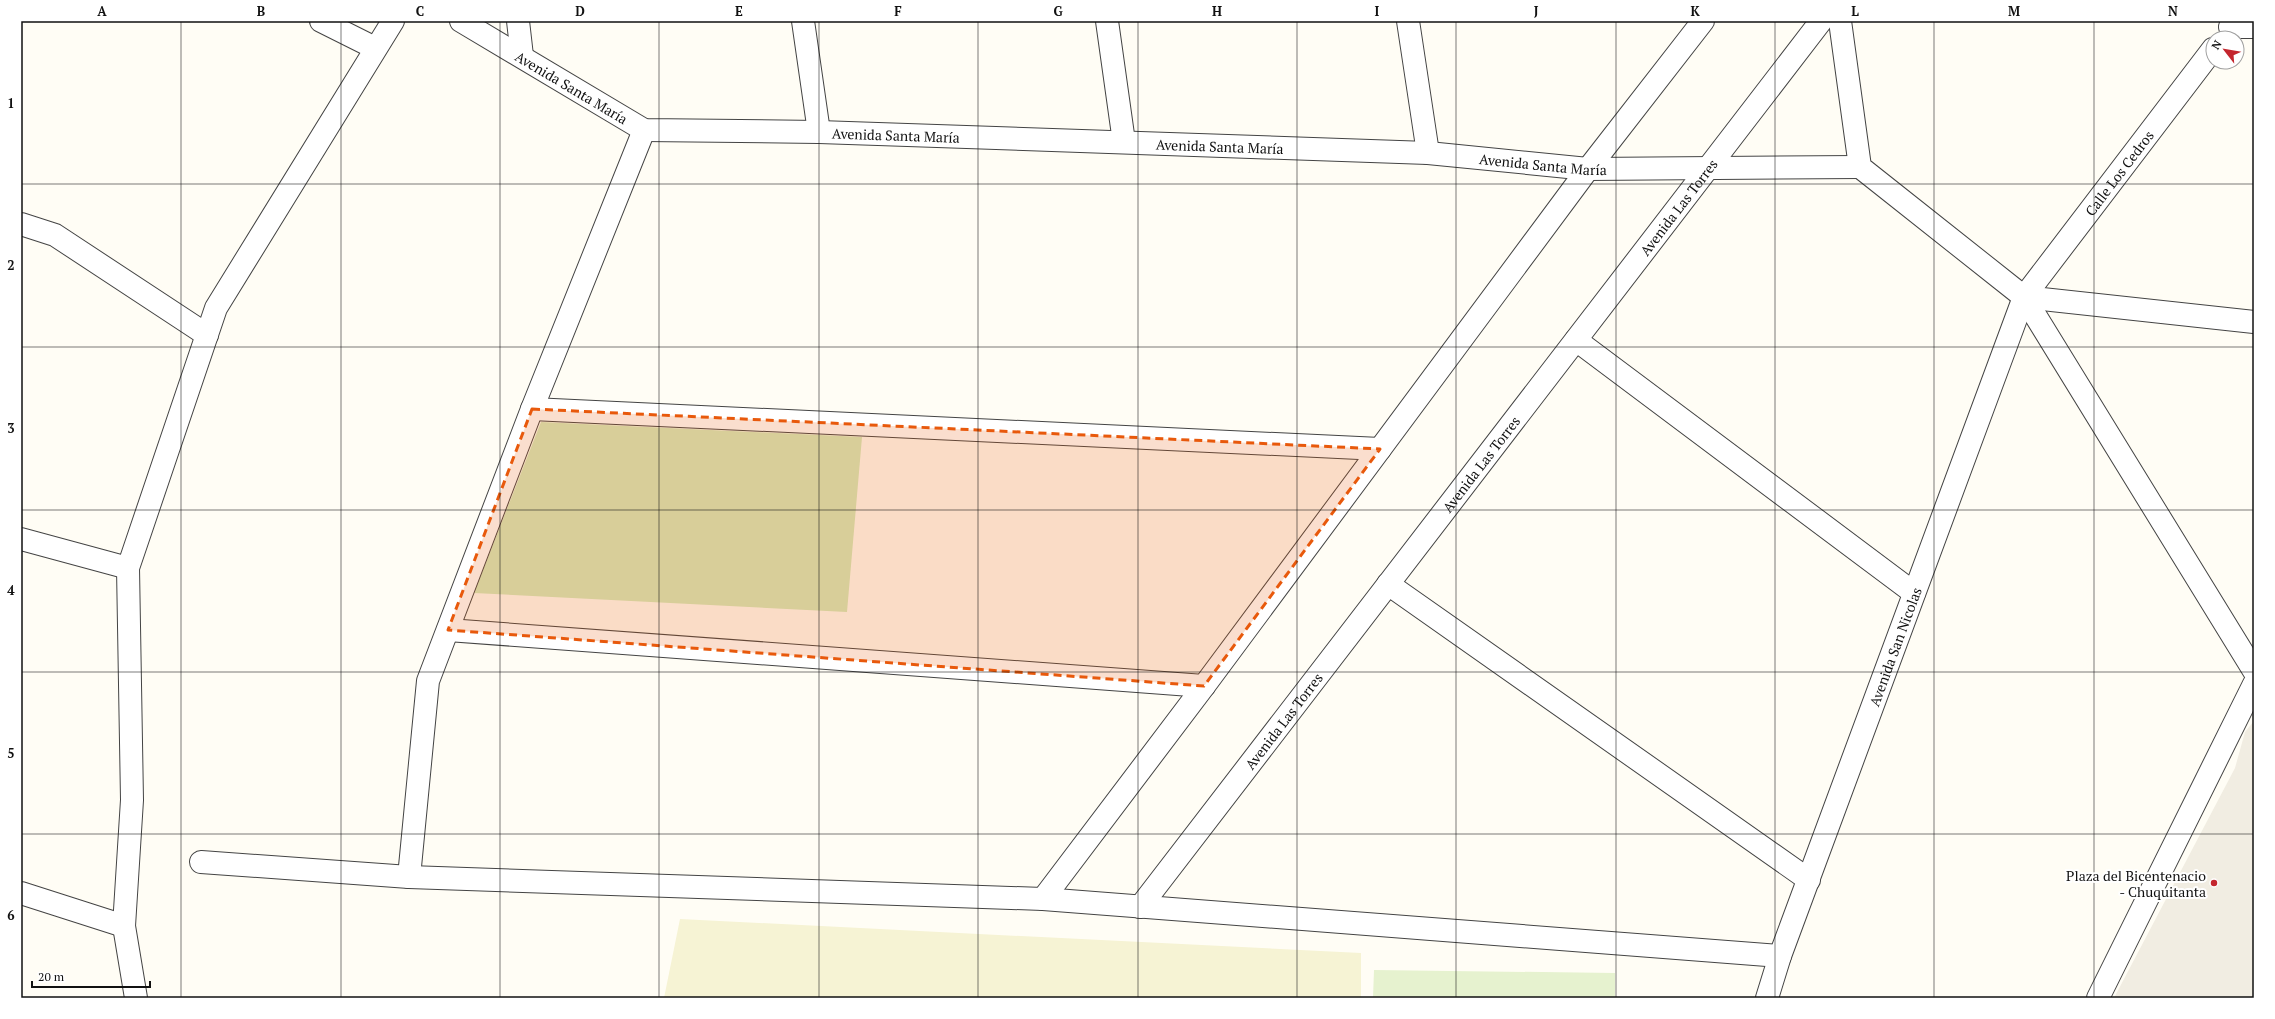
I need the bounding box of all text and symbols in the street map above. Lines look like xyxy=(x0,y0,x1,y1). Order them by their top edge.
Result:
text: A xyxy=(97,2,107,20)
text: B xyxy=(257,2,265,20)
text: C xyxy=(416,2,424,20)
text: D xyxy=(575,2,585,20)
text: E xyxy=(735,2,743,20)
text: F xyxy=(894,2,902,20)
text: G xyxy=(1053,2,1063,20)
text: H xyxy=(1212,2,1222,20)
text: I xyxy=(1375,2,1380,20)
text: J xyxy=(1534,2,1539,20)
text: K xyxy=(1690,2,1700,20)
text: L xyxy=(1851,2,1859,20)
text: M xyxy=(2008,2,2020,20)
text: N xyxy=(2168,2,2178,20)
north arrow xyxy=(2205,30,2245,70)
text: N xyxy=(2208,37,2225,52)
street label: Avenida Santa María xyxy=(512,46,632,128)
text: 1 xyxy=(7,94,15,112)
street label: Avenida Santa María xyxy=(832,123,960,146)
street label: Calle Los Cedros xyxy=(2080,126,2157,219)
street label: Avenida Santa María xyxy=(1156,134,1284,158)
street label: Avenida Santa María xyxy=(1479,149,1607,179)
street label: Avenida Las Torres xyxy=(1635,155,1721,259)
text: 2 xyxy=(7,256,15,274)
street label: Avenida Las Torres xyxy=(1437,412,1524,516)
text: 3 xyxy=(7,419,15,437)
text: 4 xyxy=(7,581,15,599)
street label: Avenida San Nicolas xyxy=(1864,584,1925,709)
street label: Avenida Las Torres xyxy=(1240,669,1326,773)
text: 5 xyxy=(7,744,15,762)
place label: Plaza del Bicentenacio - Chuquitanta xyxy=(2066,866,2206,901)
marker: Plaza del Bicentenacio - Chuquitanta xyxy=(2209,878,2219,888)
text: 6 xyxy=(7,906,15,924)
scale bar xyxy=(32,963,150,989)
text: 20 m xyxy=(38,969,65,984)

